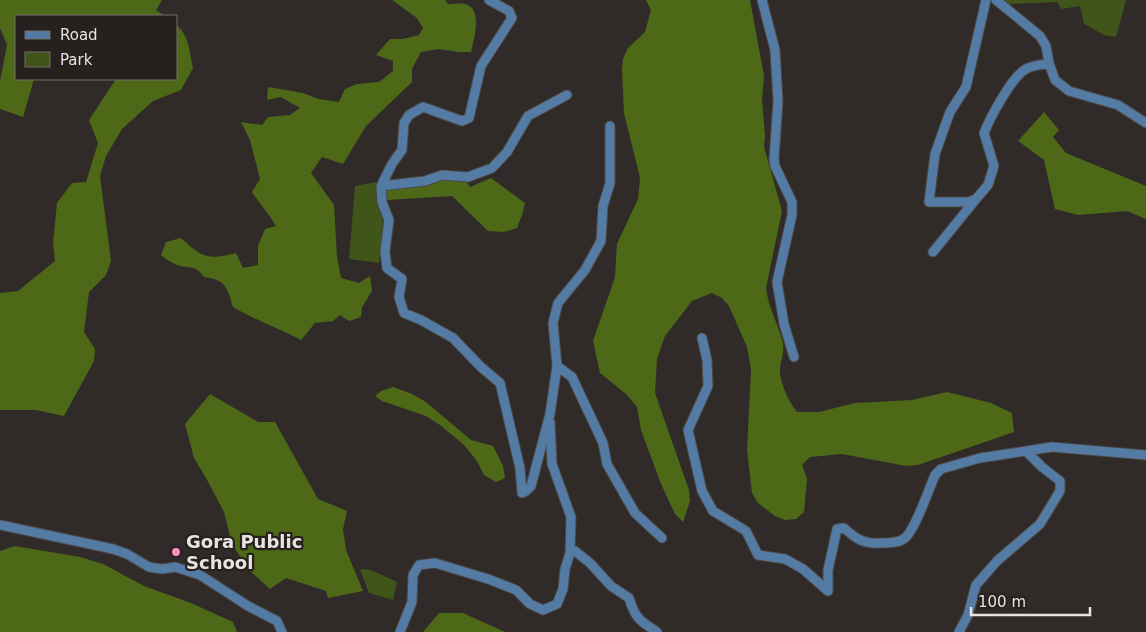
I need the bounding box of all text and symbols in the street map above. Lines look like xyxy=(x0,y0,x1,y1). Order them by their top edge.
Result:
legend xyxy=(15,15,178,80)
text: Road xyxy=(60,26,98,44)
text: Park xyxy=(60,51,93,69)
place label: Gora Public School xyxy=(186,531,302,573)
marker: Gora Public School xyxy=(170,546,182,558)
scale bar xyxy=(971,584,1090,616)
text: 100 m xyxy=(978,593,1026,611)

